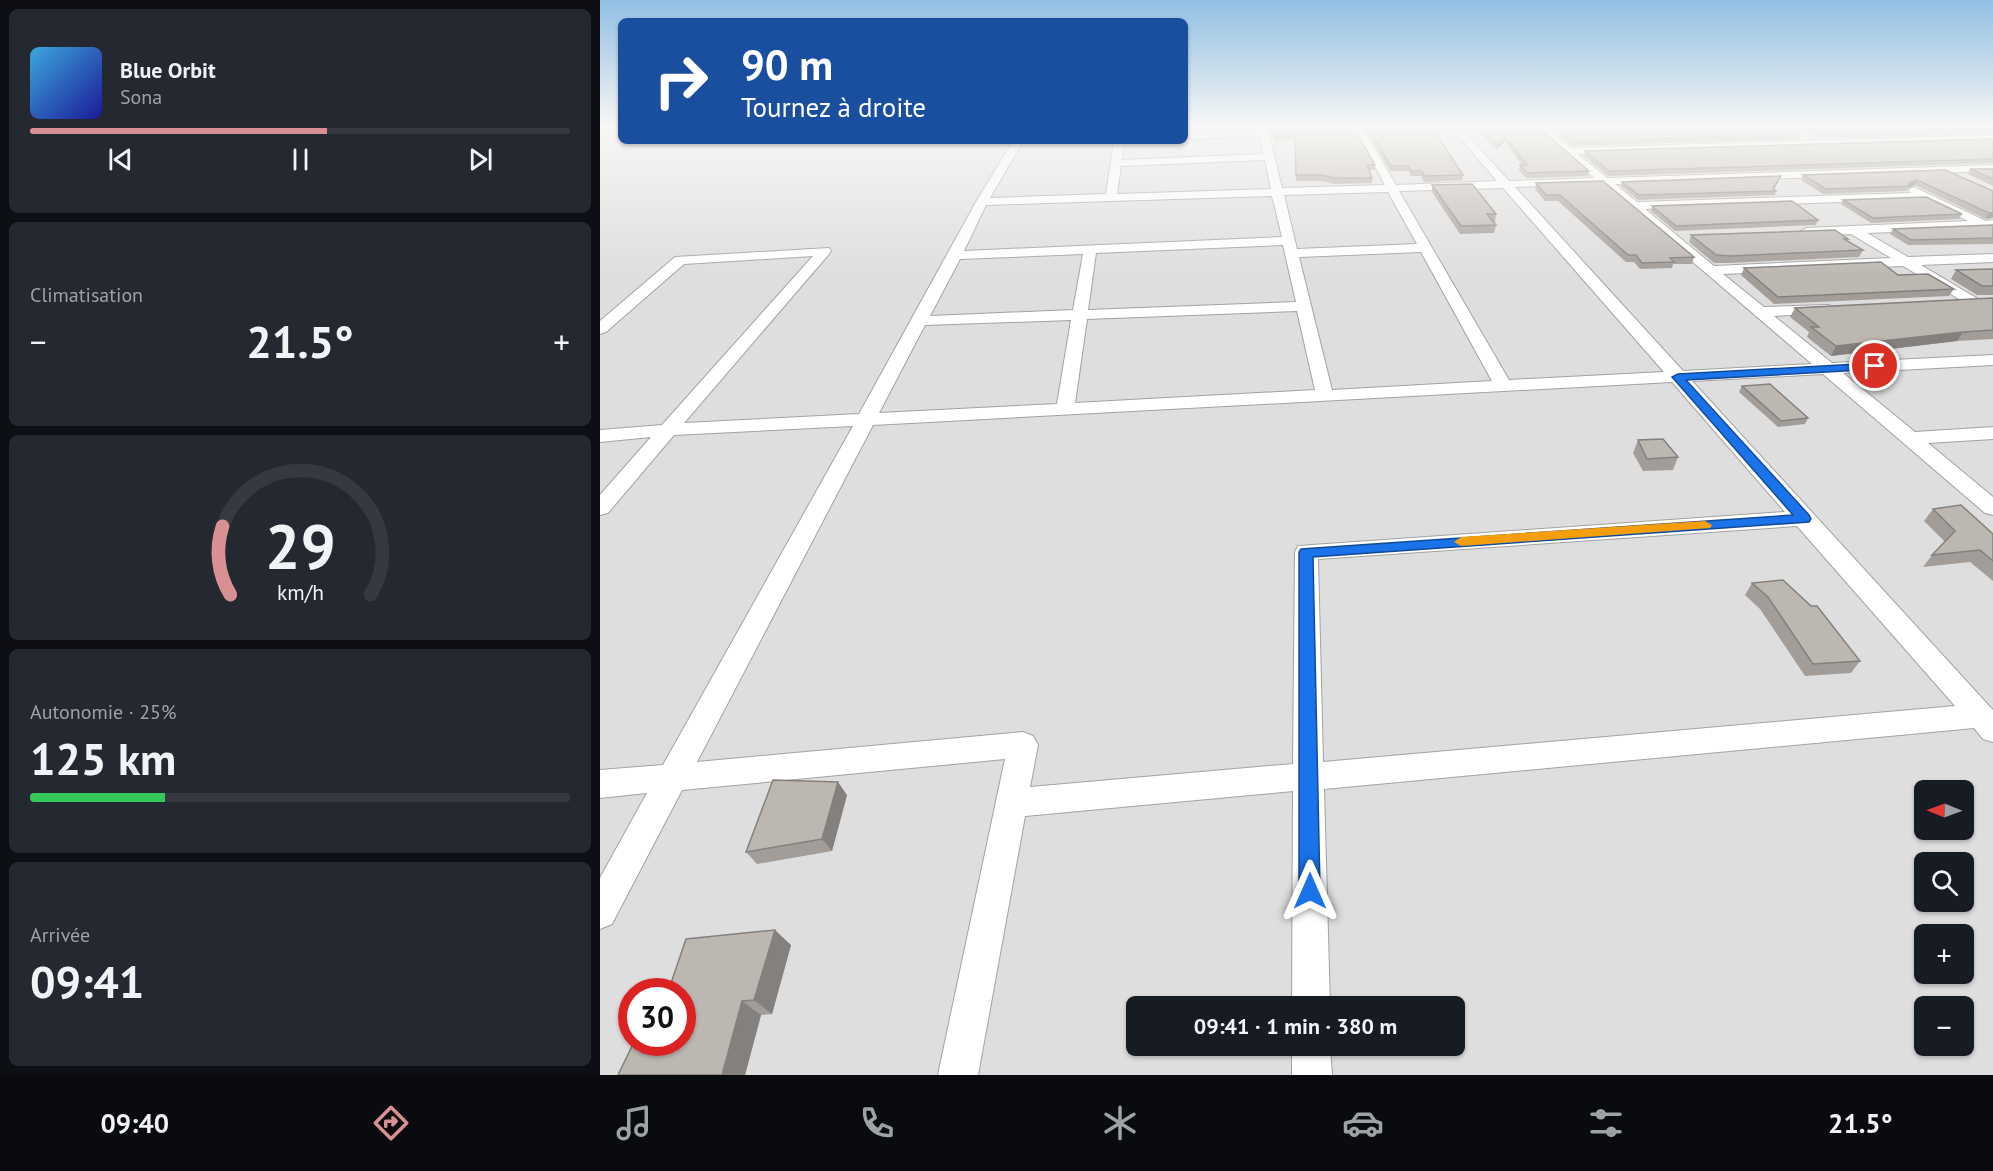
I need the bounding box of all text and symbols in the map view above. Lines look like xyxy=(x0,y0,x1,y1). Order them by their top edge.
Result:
text: 90 m xyxy=(741,37,833,92)
icon: right xyxy=(642,42,720,120)
text: Blue Orbit xyxy=(120,56,216,84)
text: Sona xyxy=(120,84,162,110)
text: Tournez à droite xyxy=(741,90,926,124)
icon: previous xyxy=(104,143,137,176)
icon: pause xyxy=(284,143,317,176)
icon: next xyxy=(464,143,497,176)
text: Climatisation xyxy=(30,282,143,308)
text: 21.5° xyxy=(246,312,354,370)
text: − xyxy=(30,320,47,363)
text: + xyxy=(553,320,570,363)
pin xyxy=(1849,340,1900,391)
icon: arrive xyxy=(1858,349,1891,382)
text: 29 xyxy=(265,505,335,586)
text: km/h xyxy=(276,578,323,606)
text: Autonomie · 25% xyxy=(30,699,176,725)
text: 125 km xyxy=(30,729,176,787)
north arrow xyxy=(1914,780,1974,840)
map controls xyxy=(1914,780,1974,1056)
button: search xyxy=(1914,852,1974,912)
position arrow xyxy=(1278,859,1342,923)
text: Arrivée xyxy=(30,922,90,948)
button: + xyxy=(1914,924,1974,984)
text: 09:41 xyxy=(30,952,144,1010)
speed limit sign: 30 xyxy=(618,978,696,1056)
button: − xyxy=(1914,996,1974,1056)
text: 09:41 · 1 min · 380 m xyxy=(1194,1012,1397,1040)
icon: directions xyxy=(370,1102,412,1144)
icon: music xyxy=(613,1102,655,1144)
icon: phone xyxy=(856,1102,898,1144)
icon: climate xyxy=(1099,1102,1141,1144)
icon: car xyxy=(1342,1102,1384,1144)
icon: filters xyxy=(1585,1102,1627,1144)
text: 09:40 xyxy=(101,1106,169,1140)
text: 21.5° xyxy=(1828,1106,1892,1140)

